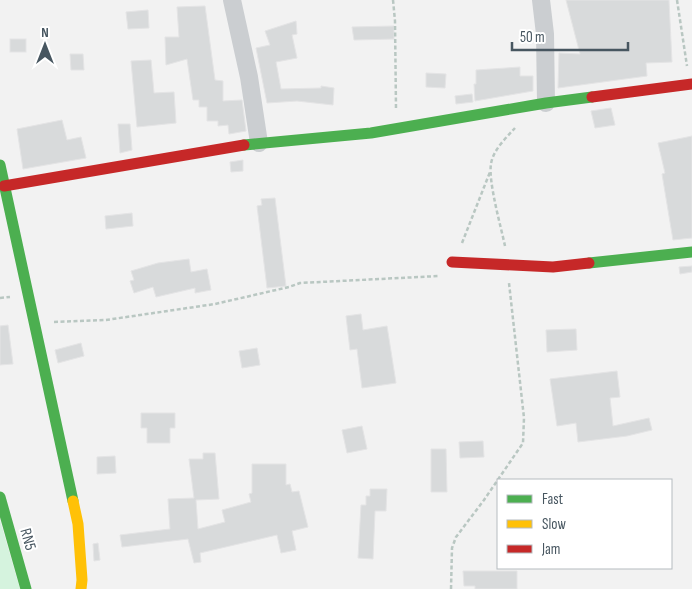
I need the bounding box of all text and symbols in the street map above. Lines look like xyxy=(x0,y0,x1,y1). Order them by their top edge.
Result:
north arrow xyxy=(20,20,70,70)
scale bar xyxy=(512,20,628,52)
text: N xyxy=(41,24,49,41)
text: 50 m xyxy=(520,28,545,47)
legend xyxy=(497,479,672,569)
text: Fast xyxy=(542,490,564,509)
text: Slow xyxy=(542,515,566,534)
street label: RN5 xyxy=(15,526,40,553)
text: Jam xyxy=(541,540,560,559)

